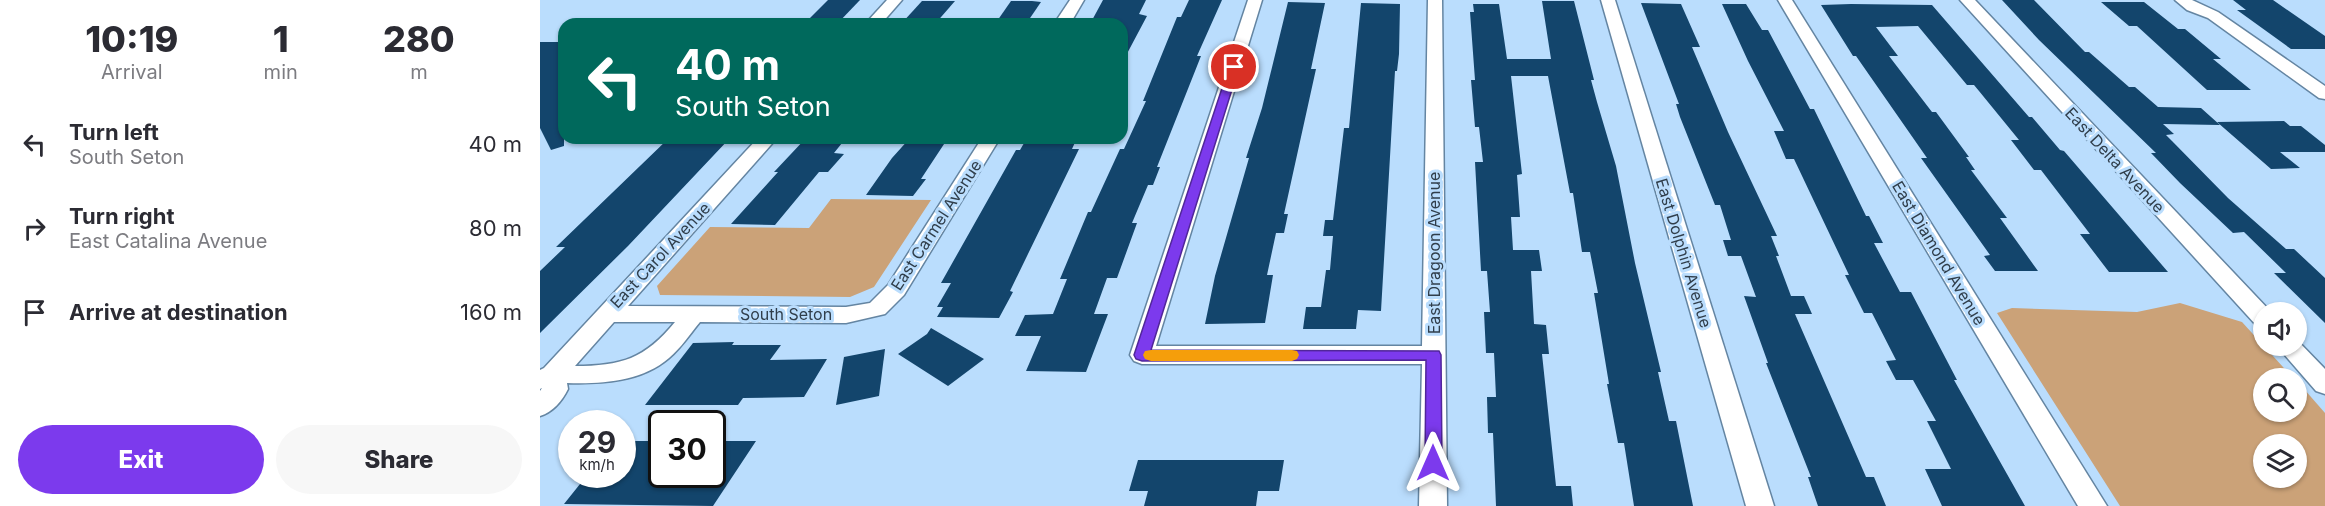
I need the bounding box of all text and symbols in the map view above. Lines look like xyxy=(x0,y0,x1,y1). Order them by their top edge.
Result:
text: 10:19 xyxy=(85,17,178,61)
text: 1 xyxy=(273,17,289,61)
text: 280 xyxy=(383,17,455,61)
text: 40 m xyxy=(675,39,780,90)
pin xyxy=(1208,41,1259,92)
icon: left xyxy=(576,42,654,120)
icon: arrive xyxy=(1217,50,1250,83)
text: Arrival xyxy=(101,60,163,84)
text: min xyxy=(264,60,298,84)
text: m xyxy=(410,60,428,84)
text: South Seton xyxy=(675,90,831,123)
street label: East Delta Avenue xyxy=(2061,103,2169,217)
text: Turn left xyxy=(69,119,159,145)
icon: left xyxy=(18,128,51,161)
text: 40 m xyxy=(468,131,522,157)
text: South Seton xyxy=(69,145,184,169)
street label: East Carmel Avenue xyxy=(886,156,986,294)
street label: East Dragoon Avenue xyxy=(1424,172,1444,334)
street label: East Dolphin Avenue xyxy=(1652,176,1716,330)
street label: East Diamond Avenue xyxy=(1888,177,1990,329)
street label: East Carol Avenue xyxy=(606,198,714,312)
text: Turn right xyxy=(69,203,175,229)
icon: right xyxy=(18,212,51,245)
text: 80 m xyxy=(469,215,522,241)
text: East Catalina Avenue xyxy=(69,229,267,253)
icon: arrive xyxy=(18,296,51,329)
text: Arrive at destination xyxy=(69,299,288,325)
text: 160 m xyxy=(460,299,522,325)
map controls xyxy=(2253,302,2307,488)
button: sound xyxy=(2253,302,2307,356)
street label: South Seton xyxy=(740,304,832,324)
button: search xyxy=(2253,368,2307,422)
speed limit sign: 30 xyxy=(648,410,726,488)
text: 29 xyxy=(578,424,616,460)
button: Exit xyxy=(18,425,264,494)
button: Share xyxy=(276,425,522,494)
position arrow xyxy=(1401,431,1465,495)
button: layers xyxy=(2253,434,2307,488)
text: km/h xyxy=(579,455,615,474)

